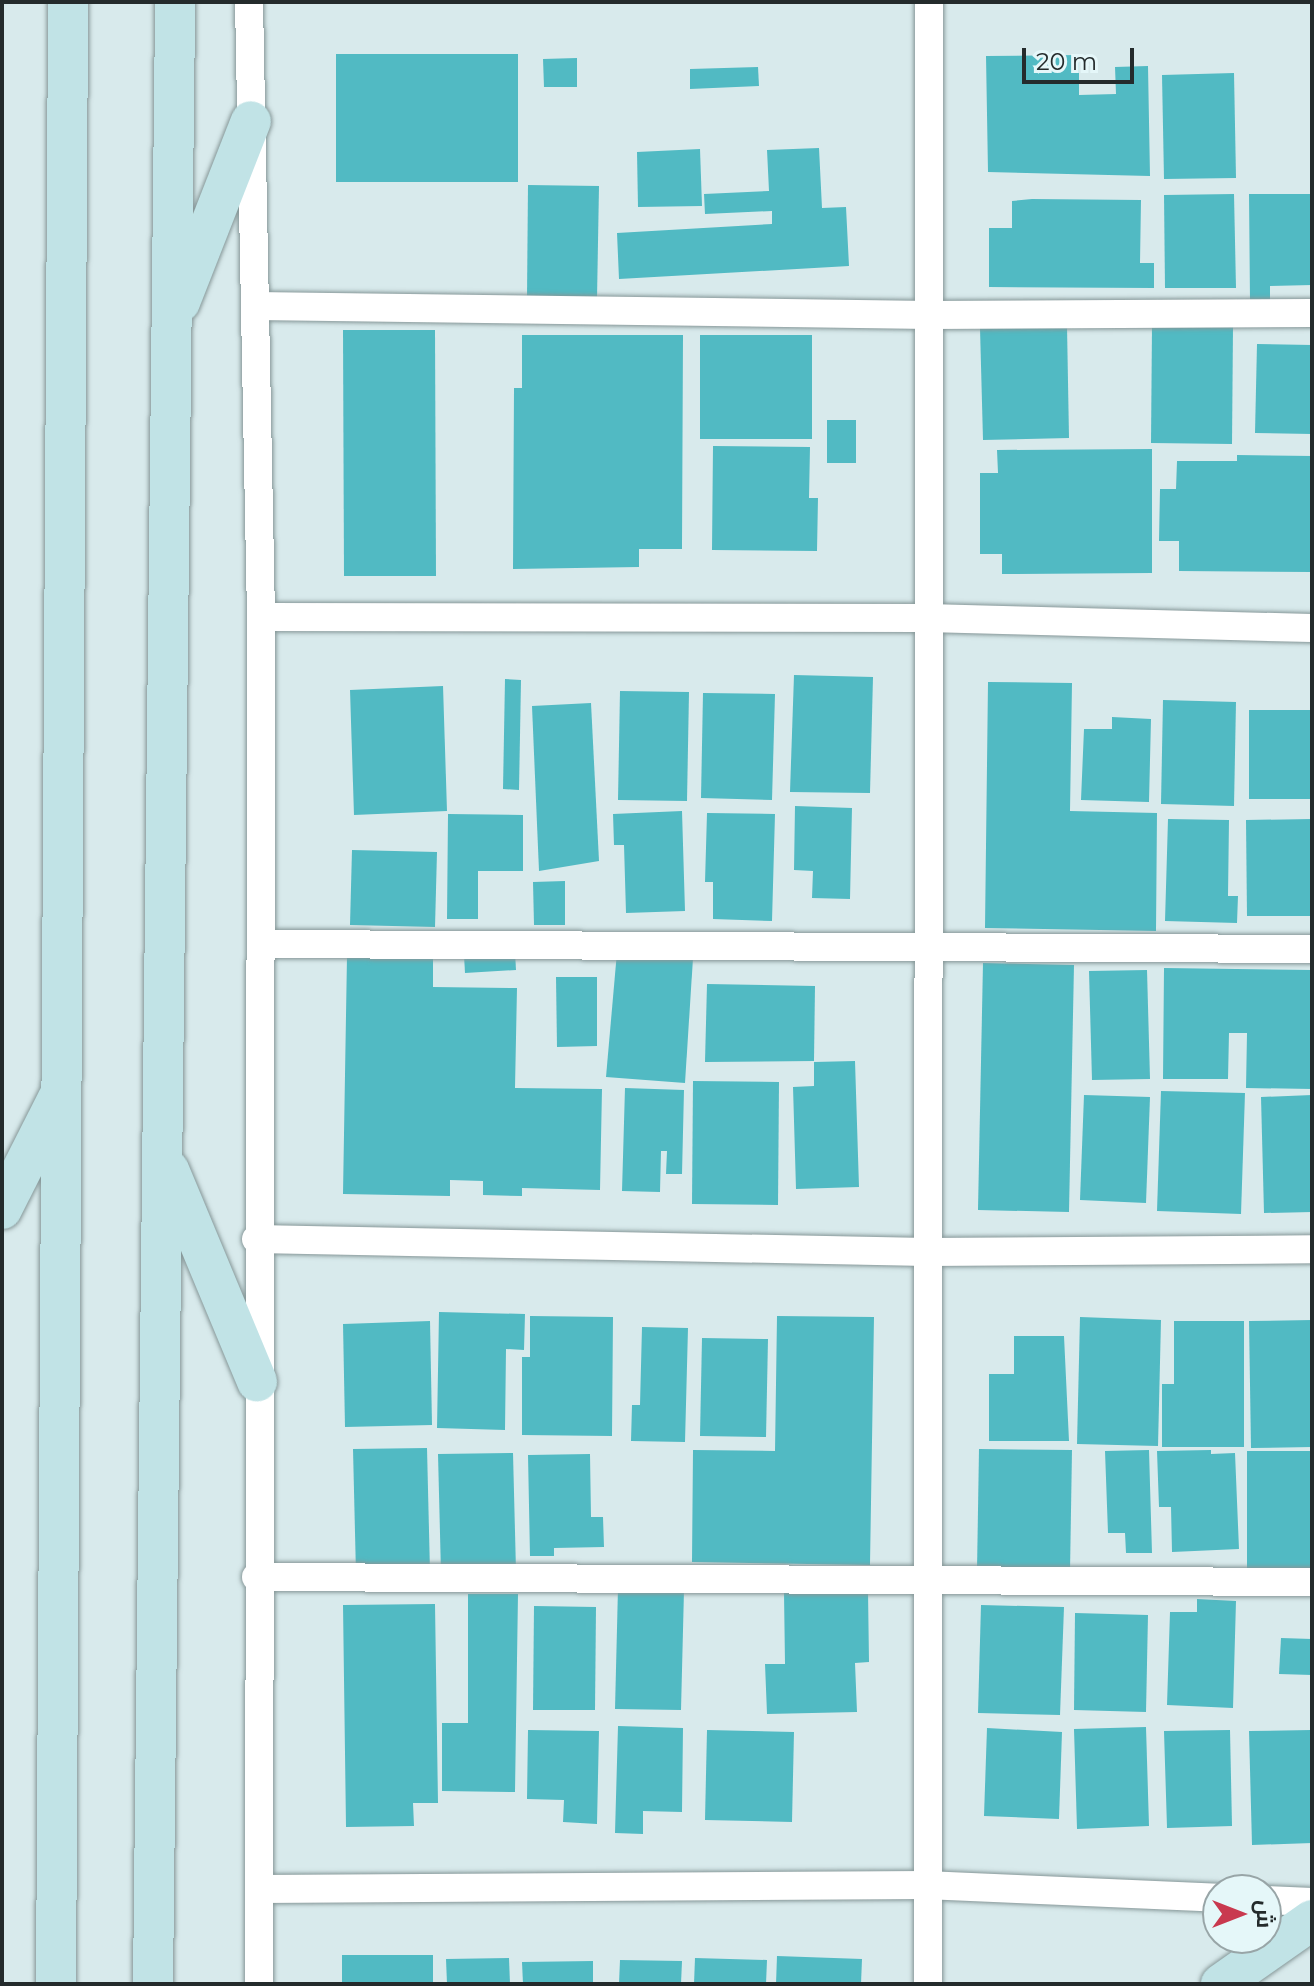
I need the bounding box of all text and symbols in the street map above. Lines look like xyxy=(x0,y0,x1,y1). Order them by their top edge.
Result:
scale bar xyxy=(1026,32,1138,82)
text: 20 m xyxy=(1036,47,1097,76)
north arrow xyxy=(1202,1874,1282,1954)
text: ش xyxy=(1251,1900,1278,1928)

